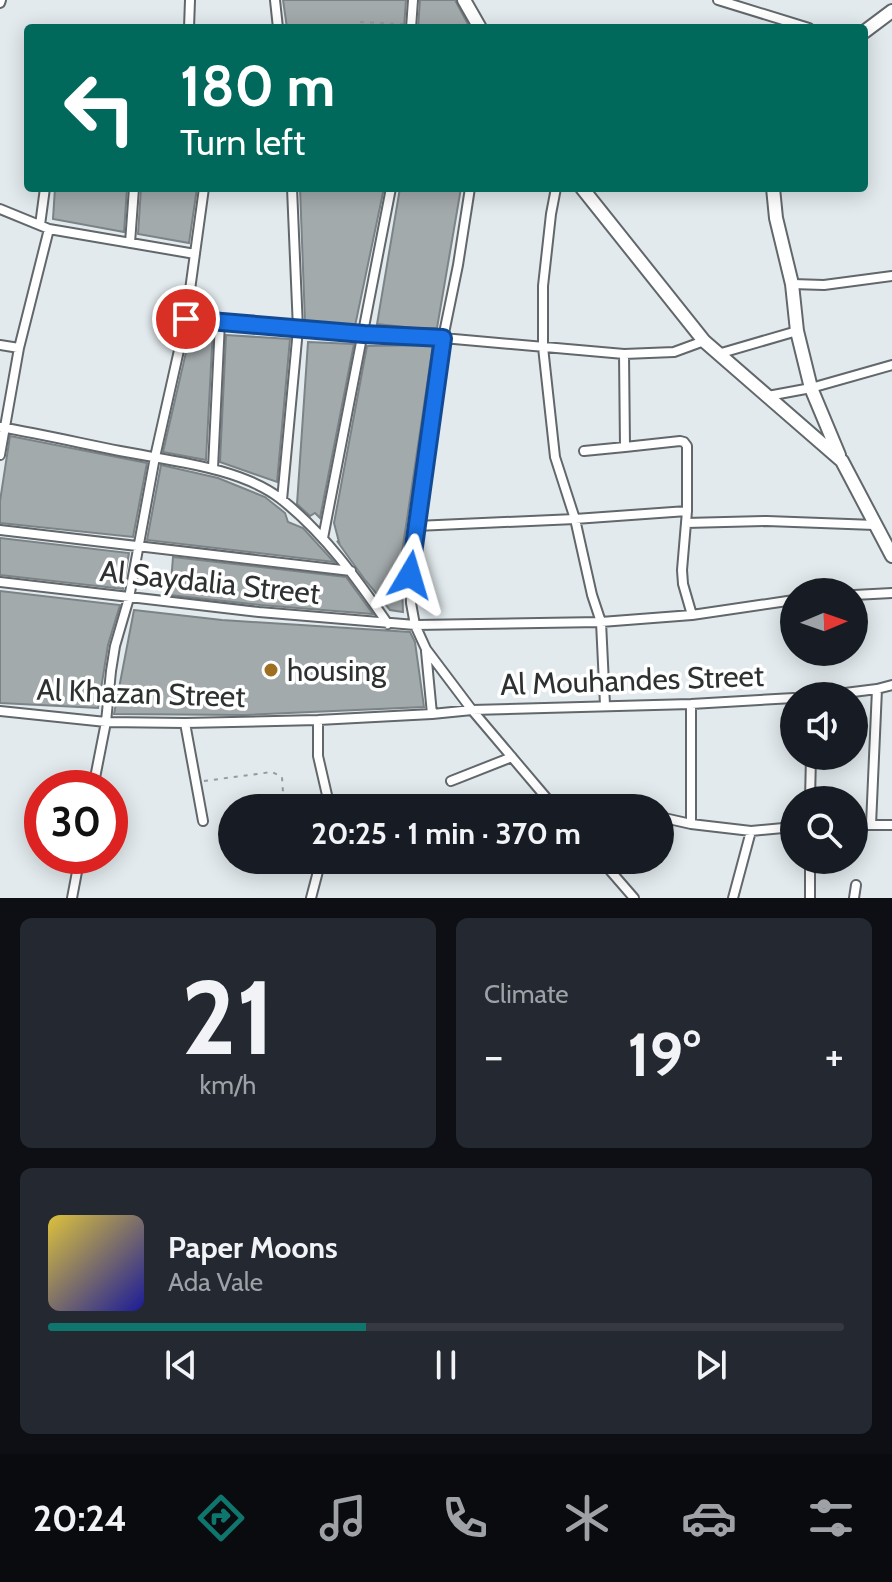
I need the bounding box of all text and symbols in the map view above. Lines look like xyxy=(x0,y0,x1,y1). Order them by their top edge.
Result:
text: 180 m xyxy=(180,52,335,120)
icon: left xyxy=(48,56,152,160)
text: Turn left xyxy=(180,120,305,164)
pin xyxy=(152,285,220,353)
icon: arrive xyxy=(164,297,208,341)
position arrow xyxy=(368,533,452,617)
street label: Al Saydalia Street xyxy=(98,552,322,612)
north arrow xyxy=(780,578,868,666)
map controls xyxy=(780,578,868,874)
place label: housing xyxy=(287,652,387,689)
street label: Al Mouhandes Street xyxy=(499,657,765,703)
marker: housing xyxy=(262,661,280,679)
street label: Al Khazan Street xyxy=(36,671,246,715)
button: sound xyxy=(780,682,868,770)
speed limit sign: 30 xyxy=(24,770,128,874)
button: search xyxy=(780,786,868,874)
text: 20:25 · 1 min · 370 m xyxy=(311,815,581,852)
text: 21 xyxy=(181,954,275,1080)
text: Climate xyxy=(484,978,569,1010)
text: 19° xyxy=(627,1018,701,1091)
text: − xyxy=(484,1029,503,1082)
text: + xyxy=(825,1029,844,1082)
text: km/h xyxy=(200,1069,256,1101)
text: Paper Moons xyxy=(168,1229,338,1266)
text: Ada Vale xyxy=(168,1266,263,1298)
icon: previous xyxy=(159,1343,203,1387)
icon: pause xyxy=(424,1343,468,1387)
icon: next xyxy=(689,1343,733,1387)
icon: directions xyxy=(193,1490,249,1546)
icon: music xyxy=(315,1490,371,1546)
icon: phone xyxy=(437,1490,493,1546)
icon: climate xyxy=(559,1490,615,1546)
icon: car xyxy=(681,1490,737,1546)
icon: filters xyxy=(803,1490,859,1546)
text: 20:24 xyxy=(33,1496,127,1540)

